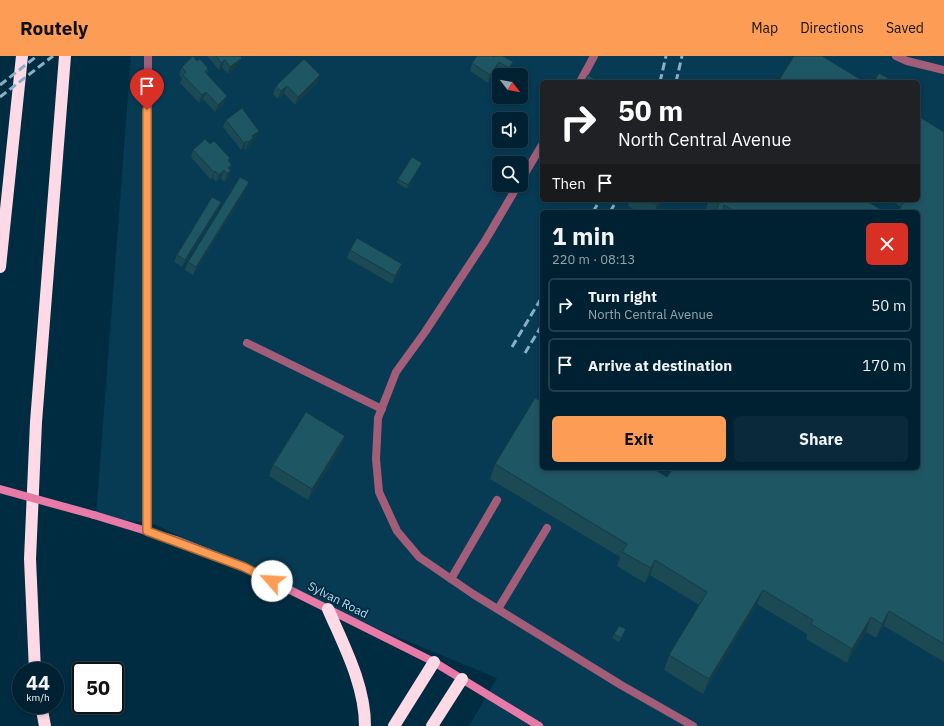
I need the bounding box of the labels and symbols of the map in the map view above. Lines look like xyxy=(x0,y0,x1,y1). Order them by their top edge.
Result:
north arrow xyxy=(492,68,528,104)
pin xyxy=(130,69,164,110)
position arrow xyxy=(251,560,293,602)
street label: Sylvan Road xyxy=(306,578,371,621)
speed limit sign: 50 xyxy=(72,662,124,714)

